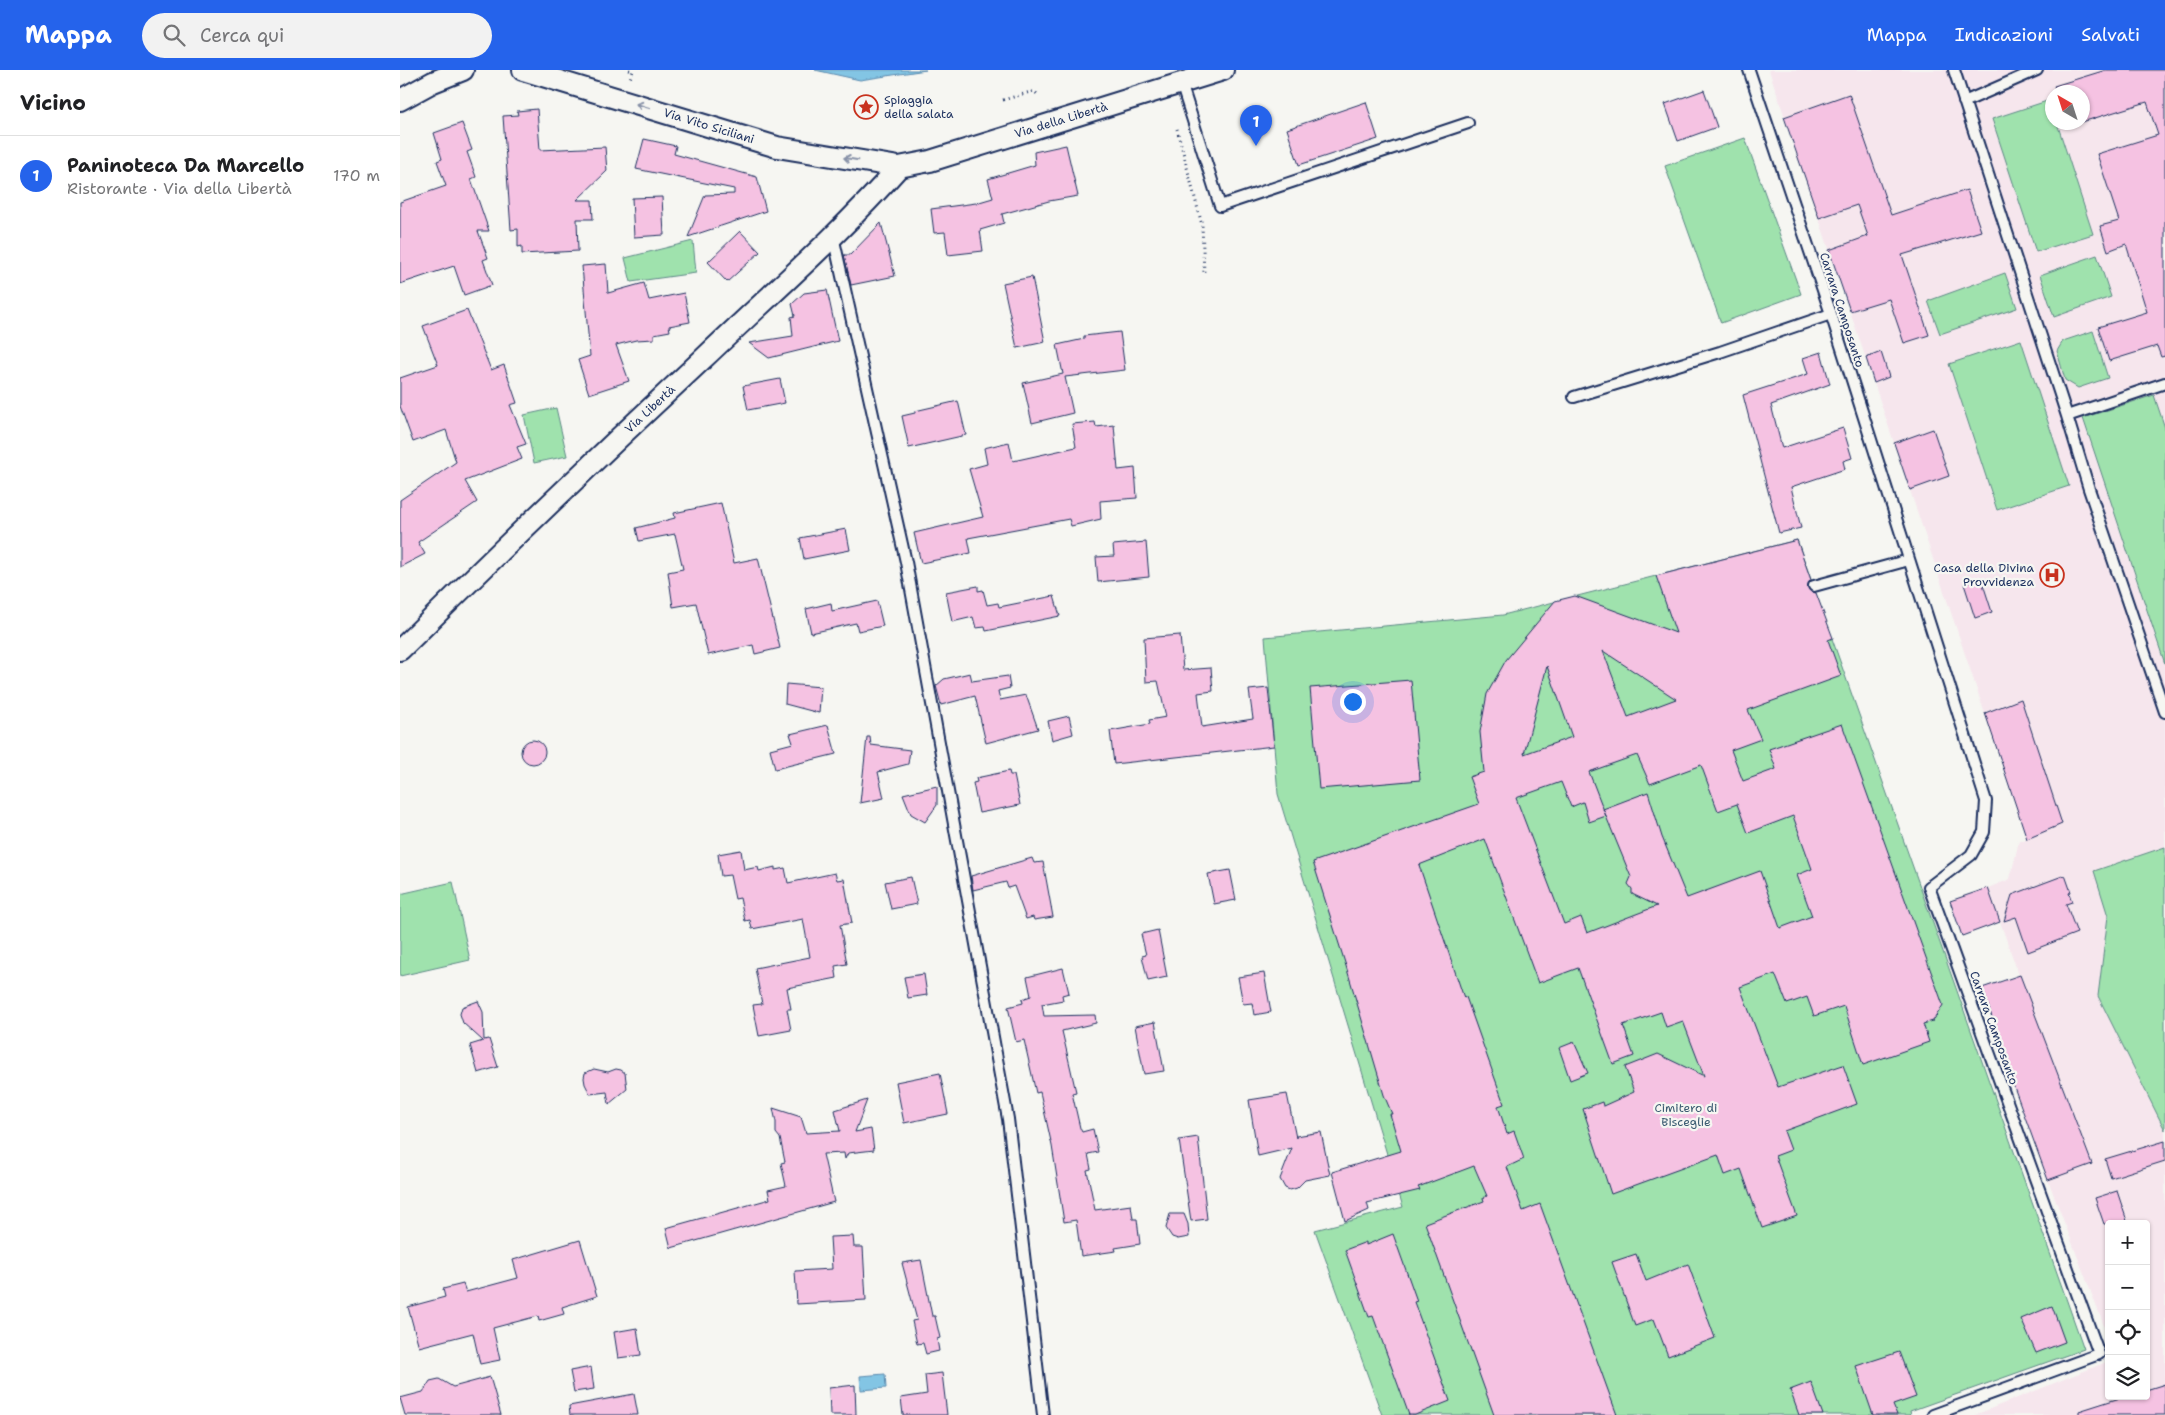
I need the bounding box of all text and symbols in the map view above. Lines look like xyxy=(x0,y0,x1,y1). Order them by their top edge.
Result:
search box xyxy=(142,13,492,58)
text: Mappa xyxy=(25,19,112,51)
icon: search xyxy=(160,21,188,49)
text: Cerca qui xyxy=(200,23,284,48)
text: Mappa xyxy=(1867,23,1927,47)
text: Indicazioni xyxy=(1955,23,2053,47)
text: Salvati xyxy=(2081,23,2140,47)
north arrow xyxy=(2045,85,2090,130)
text: Vicino xyxy=(20,89,86,117)
place label: Spiaggia della salata xyxy=(884,92,954,122)
place icon: Spiaggia della salata xyxy=(853,94,879,120)
street label: Via della Libertà xyxy=(1012,98,1110,142)
one-way arrow xyxy=(635,101,651,111)
street label: Via Vito Siciliani xyxy=(662,105,756,147)
pin: 1 xyxy=(1240,105,1272,146)
text: Paninoteca Da Marcello xyxy=(67,153,304,178)
one-way arrow xyxy=(843,154,859,164)
text: 1 xyxy=(32,165,40,186)
text: 170 m xyxy=(333,165,380,186)
text: Ristorante · Via della Libertà xyxy=(67,178,292,199)
street label: Carrara Camposanto xyxy=(1816,251,1868,369)
street label: Via Libertà xyxy=(621,381,679,437)
place label: Casa della Divina Provvidenza xyxy=(1933,560,2035,590)
hospital icon: Casa della Divina Provvidenza xyxy=(2039,562,2065,588)
your location xyxy=(1340,689,1366,715)
street label: Carrara Camposanto xyxy=(1966,969,2022,1087)
park label: Cimitero di Bisceglie xyxy=(1655,1100,1717,1130)
map controls xyxy=(2105,1220,2150,1400)
button: + xyxy=(2105,1220,2150,1265)
button: − xyxy=(2105,1265,2150,1310)
button: locate xyxy=(2105,1310,2150,1355)
button: layers xyxy=(2105,1355,2150,1400)

